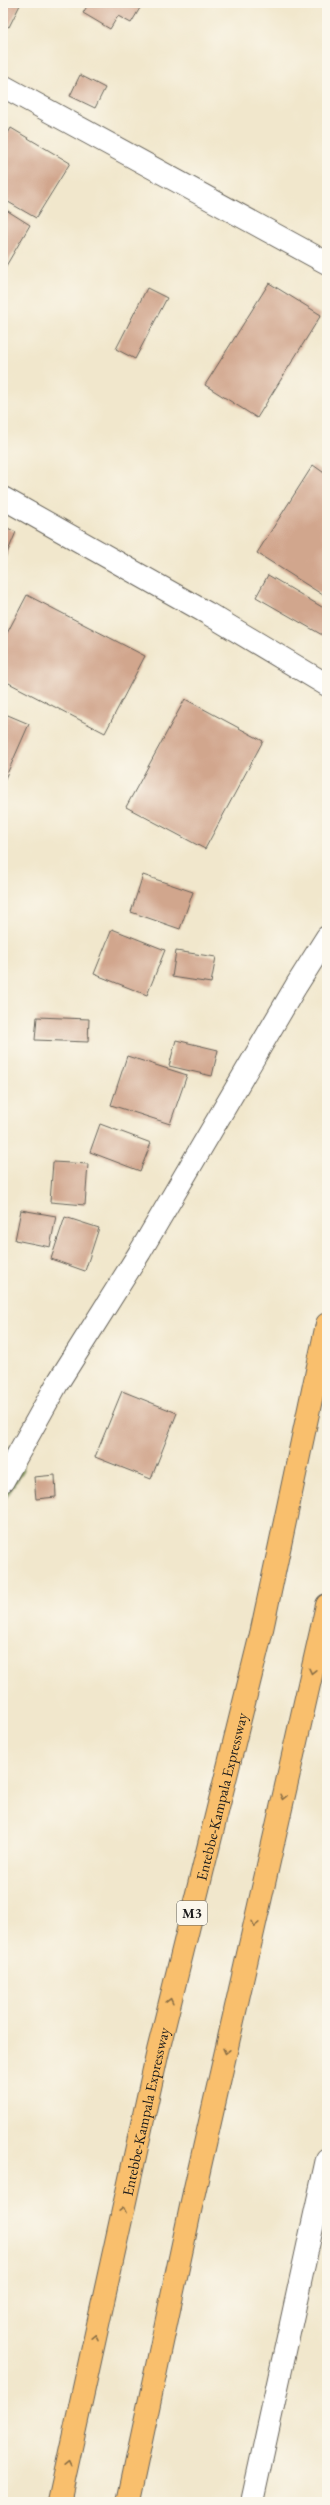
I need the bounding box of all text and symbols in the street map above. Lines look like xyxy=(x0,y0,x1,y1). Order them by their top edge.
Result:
one-way arrow xyxy=(309,1667,317,1674)
street label: Entebbe-Kampala Expressway xyxy=(191,1710,251,1882)
one-way arrow xyxy=(280,1794,288,1801)
road number: M3 xyxy=(177,1901,207,1925)
one-way arrow xyxy=(251,1921,259,1927)
one-way arrow xyxy=(165,1998,174,2005)
street label: Entebbe-Kampala Expressway xyxy=(117,2025,173,2197)
one-way arrow xyxy=(222,2048,230,2054)
one-way arrow xyxy=(119,2207,127,2213)
one-way arrow xyxy=(91,2334,99,2340)
one-way arrow xyxy=(63,2461,71,2467)

